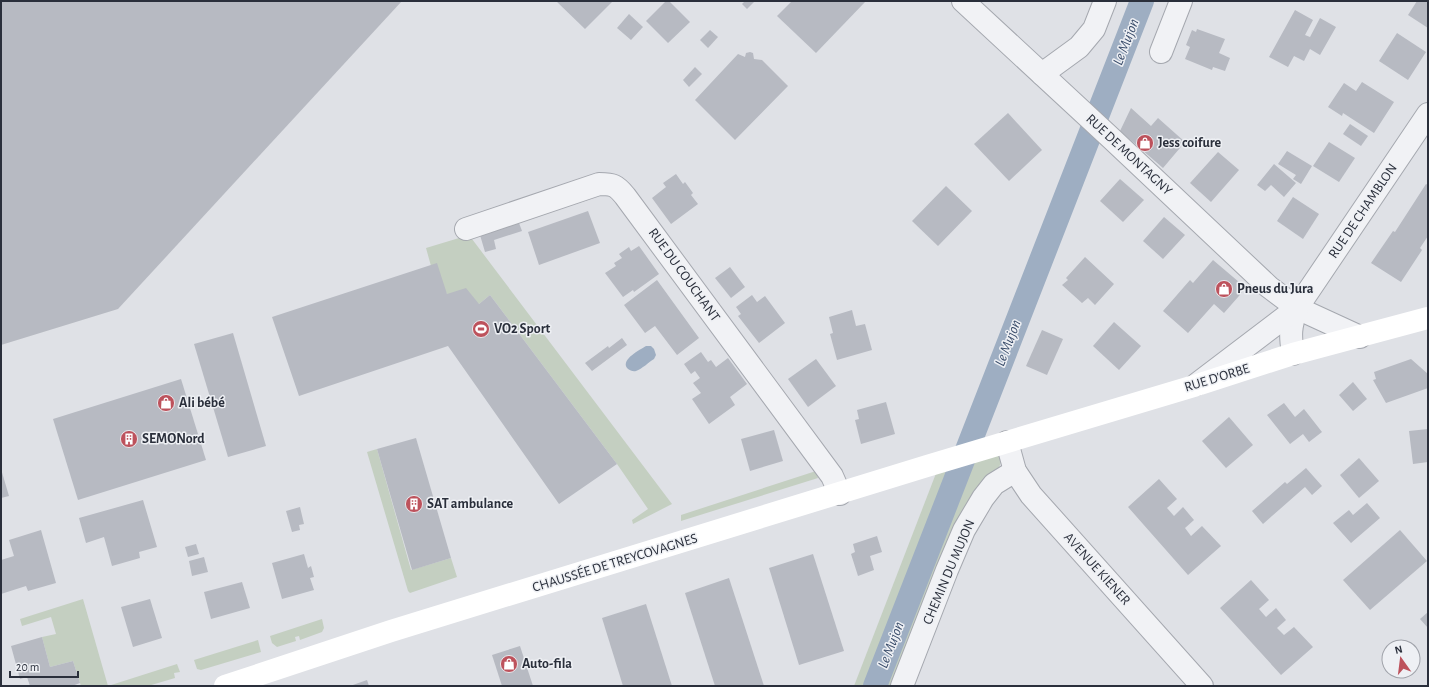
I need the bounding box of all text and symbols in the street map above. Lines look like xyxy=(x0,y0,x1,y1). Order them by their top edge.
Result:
water label: Le Mujon xyxy=(1110,17,1142,67)
street label: RUE DE MONTAGNY xyxy=(1083,112,1175,199)
shop icon: Jess coifure xyxy=(1135,133,1155,153)
place label: Jess coifure xyxy=(1158,136,1222,150)
street label: RUE DE CHAMBLON xyxy=(1326,161,1400,261)
street label: RUE DU COUCHANT xyxy=(646,226,723,324)
shop icon: Pneus du Jura xyxy=(1214,279,1234,299)
place label: Pneus du Jura xyxy=(1237,282,1314,296)
water label: Le Mujon xyxy=(992,318,1024,368)
sports icon: VO2 Sport xyxy=(471,319,491,339)
place label: VO2 Sport xyxy=(494,322,551,336)
street label: RUE D'ORBE xyxy=(1183,361,1251,395)
shop icon: Ali bébé xyxy=(156,393,176,413)
place label: Ali bébé xyxy=(179,396,225,410)
building icon: SEMONord xyxy=(119,429,139,449)
place label: SEMONord xyxy=(142,432,205,446)
building icon: SAT ambulance xyxy=(404,494,424,514)
place label: SAT ambulance xyxy=(427,497,514,511)
street label: CHEMIN DU MUJON xyxy=(921,517,977,627)
street label: CHAUSSÉE DE TREYCOVAGNES xyxy=(530,528,699,595)
street label: AVENUE KIENER xyxy=(1061,530,1133,608)
water label: Le Mujon xyxy=(875,620,907,670)
north arrow xyxy=(1381,639,1421,679)
text: N xyxy=(1394,644,1404,656)
scale bar xyxy=(10,653,78,679)
shop icon: Auto-fila xyxy=(499,654,519,674)
place label: Auto-fila xyxy=(522,657,572,671)
text: 20 m xyxy=(16,661,39,673)

